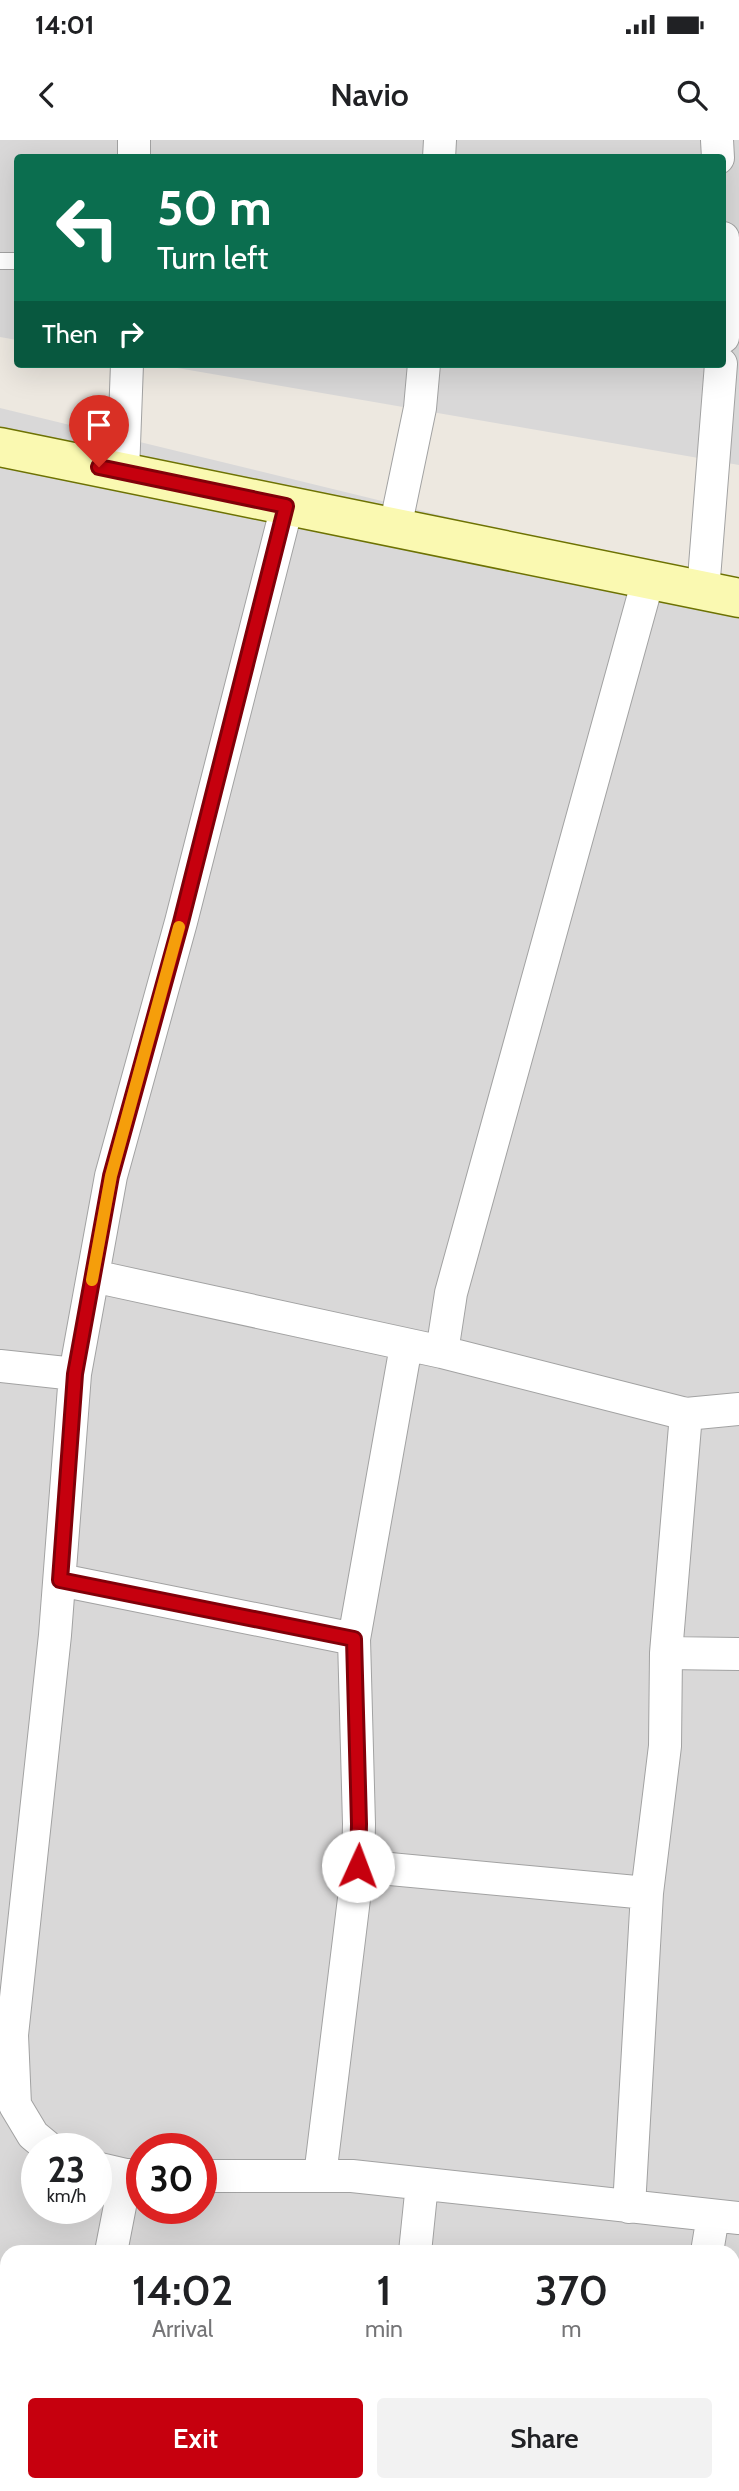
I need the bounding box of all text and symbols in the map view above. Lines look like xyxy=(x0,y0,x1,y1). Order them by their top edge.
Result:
text: 14:01 xyxy=(35,9,94,41)
text: Navio xyxy=(330,75,409,114)
icon: back xyxy=(28,76,66,114)
icon: search xyxy=(673,76,711,114)
text: 50 m xyxy=(157,178,272,237)
icon: left xyxy=(42,182,133,273)
text: Turn left xyxy=(157,238,268,277)
icon: right xyxy=(112,315,150,353)
text: Then xyxy=(42,318,98,350)
pin xyxy=(69,395,129,467)
icon: arrive xyxy=(80,406,118,444)
position arrow xyxy=(321,1829,395,1903)
speed limit sign: 30 xyxy=(126,2133,217,2224)
text: 23 xyxy=(48,2148,85,2191)
text: km/h xyxy=(47,2185,86,2207)
text: 14:02 xyxy=(132,2264,233,2316)
text: 1 xyxy=(377,2264,391,2316)
text: 370 xyxy=(535,2264,608,2316)
text: Arrival xyxy=(152,2315,213,2343)
text: min xyxy=(365,2315,403,2343)
text: m xyxy=(561,2315,582,2343)
button: Exit xyxy=(28,2398,363,2478)
button: Share xyxy=(377,2398,712,2478)

